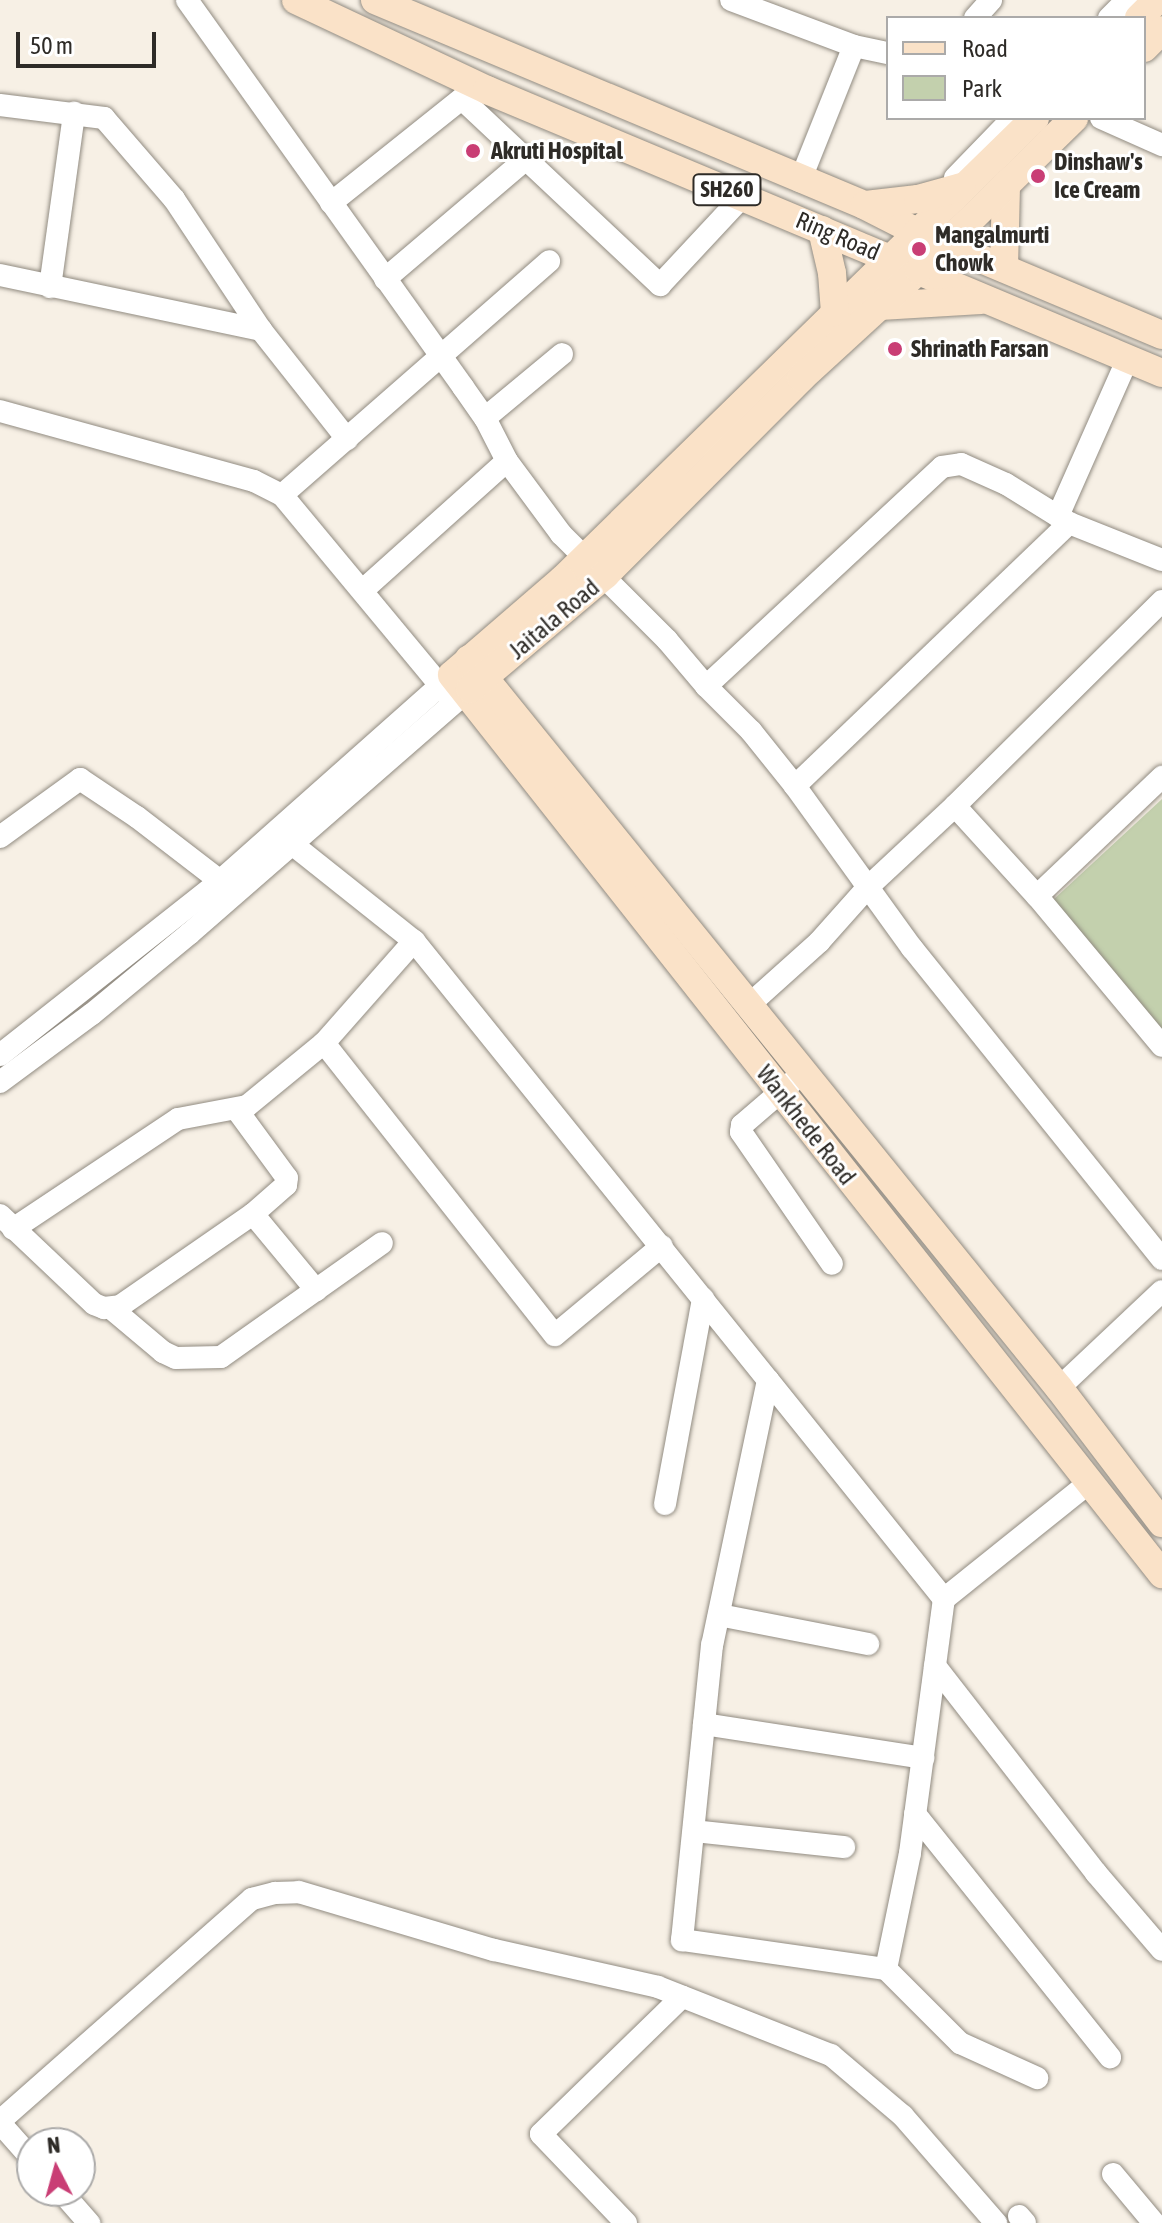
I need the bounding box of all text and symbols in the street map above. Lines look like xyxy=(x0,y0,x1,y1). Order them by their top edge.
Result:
scale bar xyxy=(20,16,160,66)
legend xyxy=(886,16,1146,120)
text: 50 m xyxy=(30,32,73,59)
text: Road xyxy=(962,35,1008,62)
text: Park xyxy=(962,75,1002,102)
place label: Akruti Hospital xyxy=(491,137,623,165)
marker: Akruti Hospital xyxy=(462,140,484,162)
place label: Dinshaw's Ice Cream xyxy=(1054,148,1143,204)
marker: Dinshaw's Ice Cream xyxy=(1029,167,1047,185)
road number: SH260 xyxy=(691,172,763,208)
street label: Ring Road xyxy=(792,205,884,267)
place label: Mangalmurti Chowk xyxy=(935,221,1049,277)
marker: Mangalmurti Chowk xyxy=(910,240,928,258)
place label: Shrinath Farsan xyxy=(911,335,1049,363)
marker: Shrinath Farsan xyxy=(886,340,904,358)
street label: Jaitala Road xyxy=(503,573,605,665)
street label: Wankhede Road xyxy=(750,1059,862,1191)
north arrow xyxy=(16,2127,96,2207)
text: N xyxy=(46,2132,62,2159)

